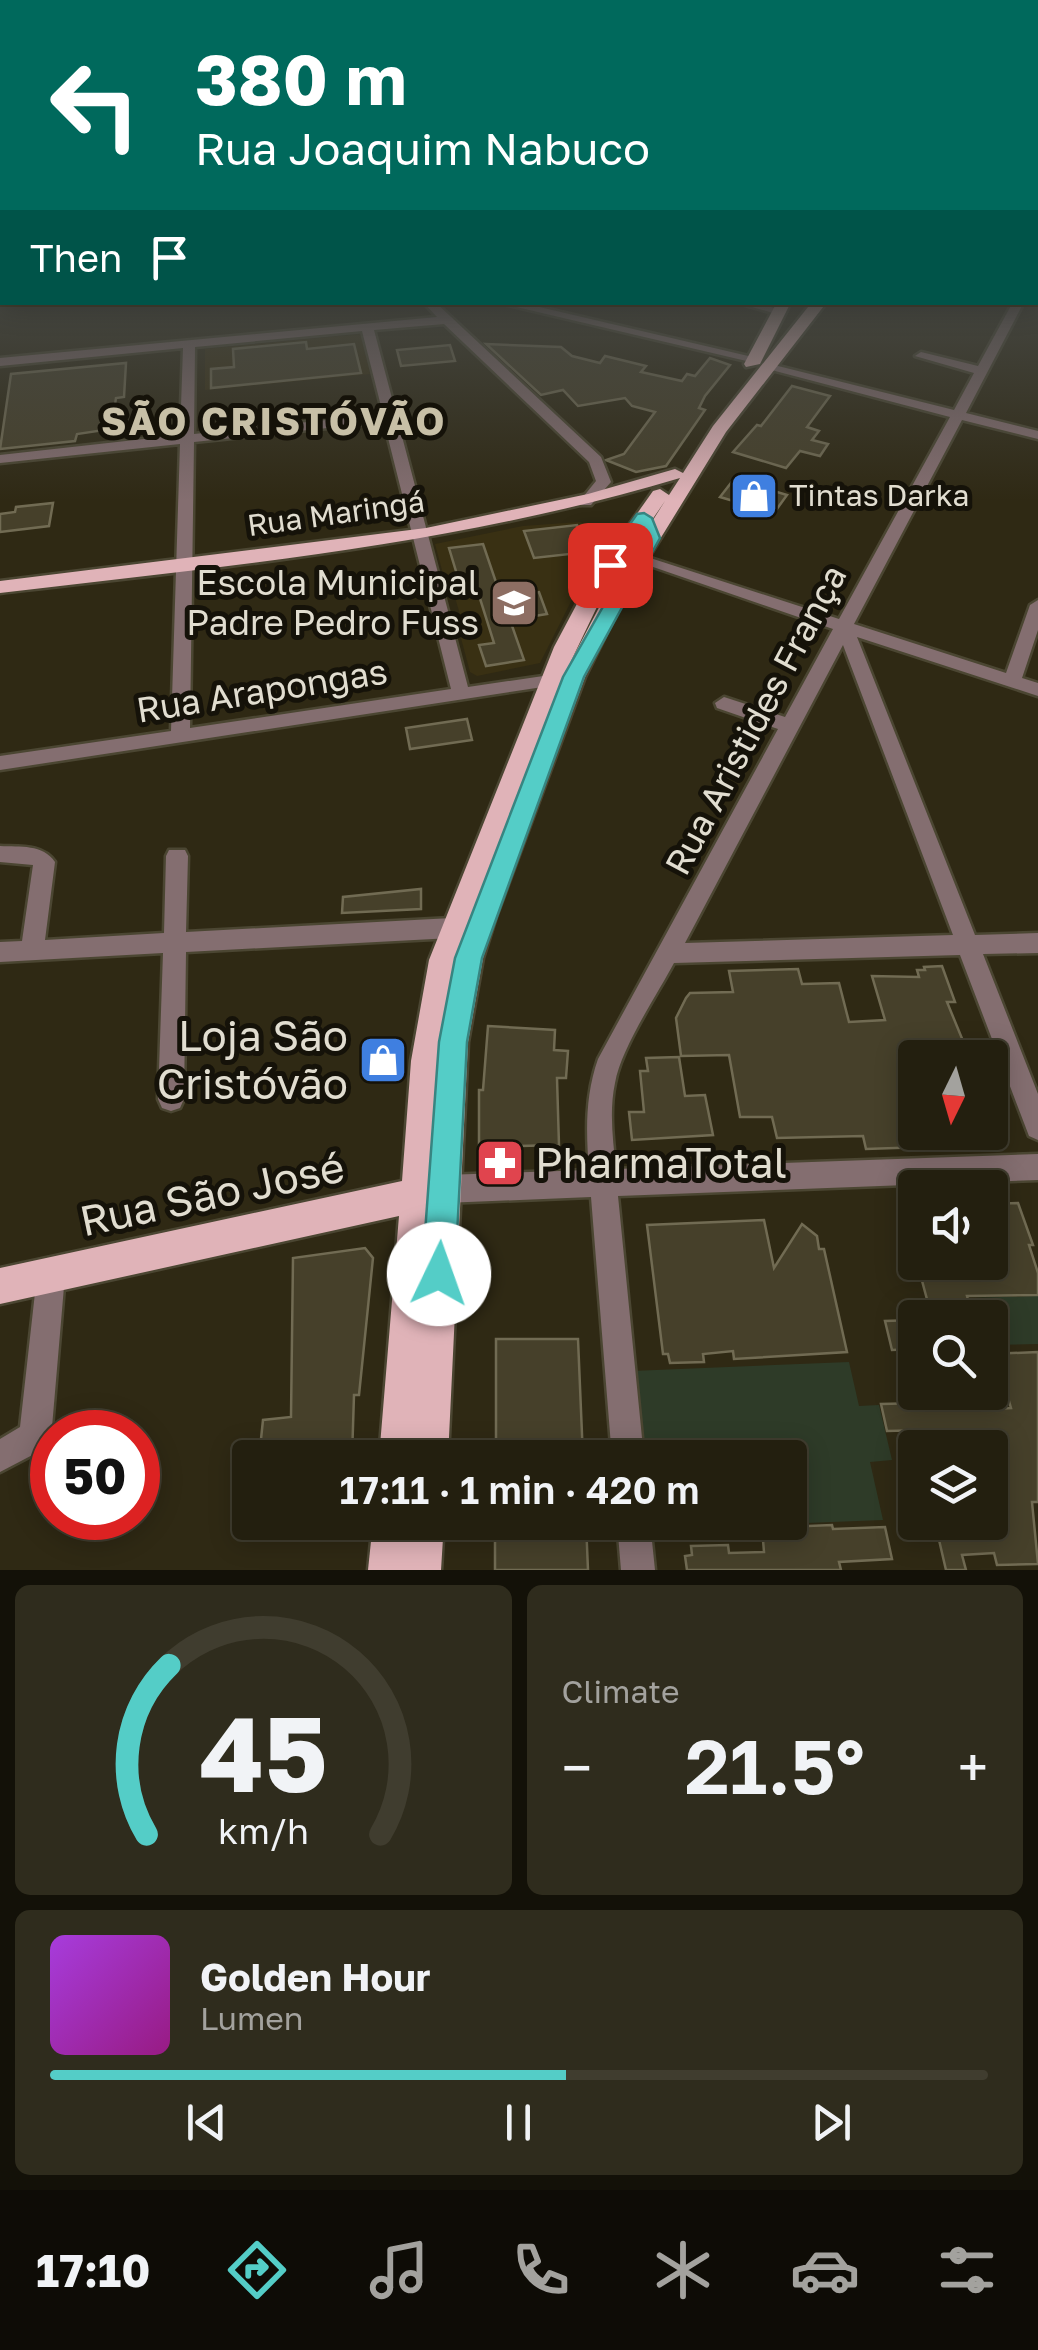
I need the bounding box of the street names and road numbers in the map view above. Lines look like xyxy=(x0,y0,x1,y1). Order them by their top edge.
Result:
street label: Rua Maringá xyxy=(245,483,427,543)
street label: Rua Aristides França xyxy=(656,558,855,882)
street label: Rua Arapongas xyxy=(134,649,390,731)
street label: Rua São José xyxy=(75,1141,348,1245)

